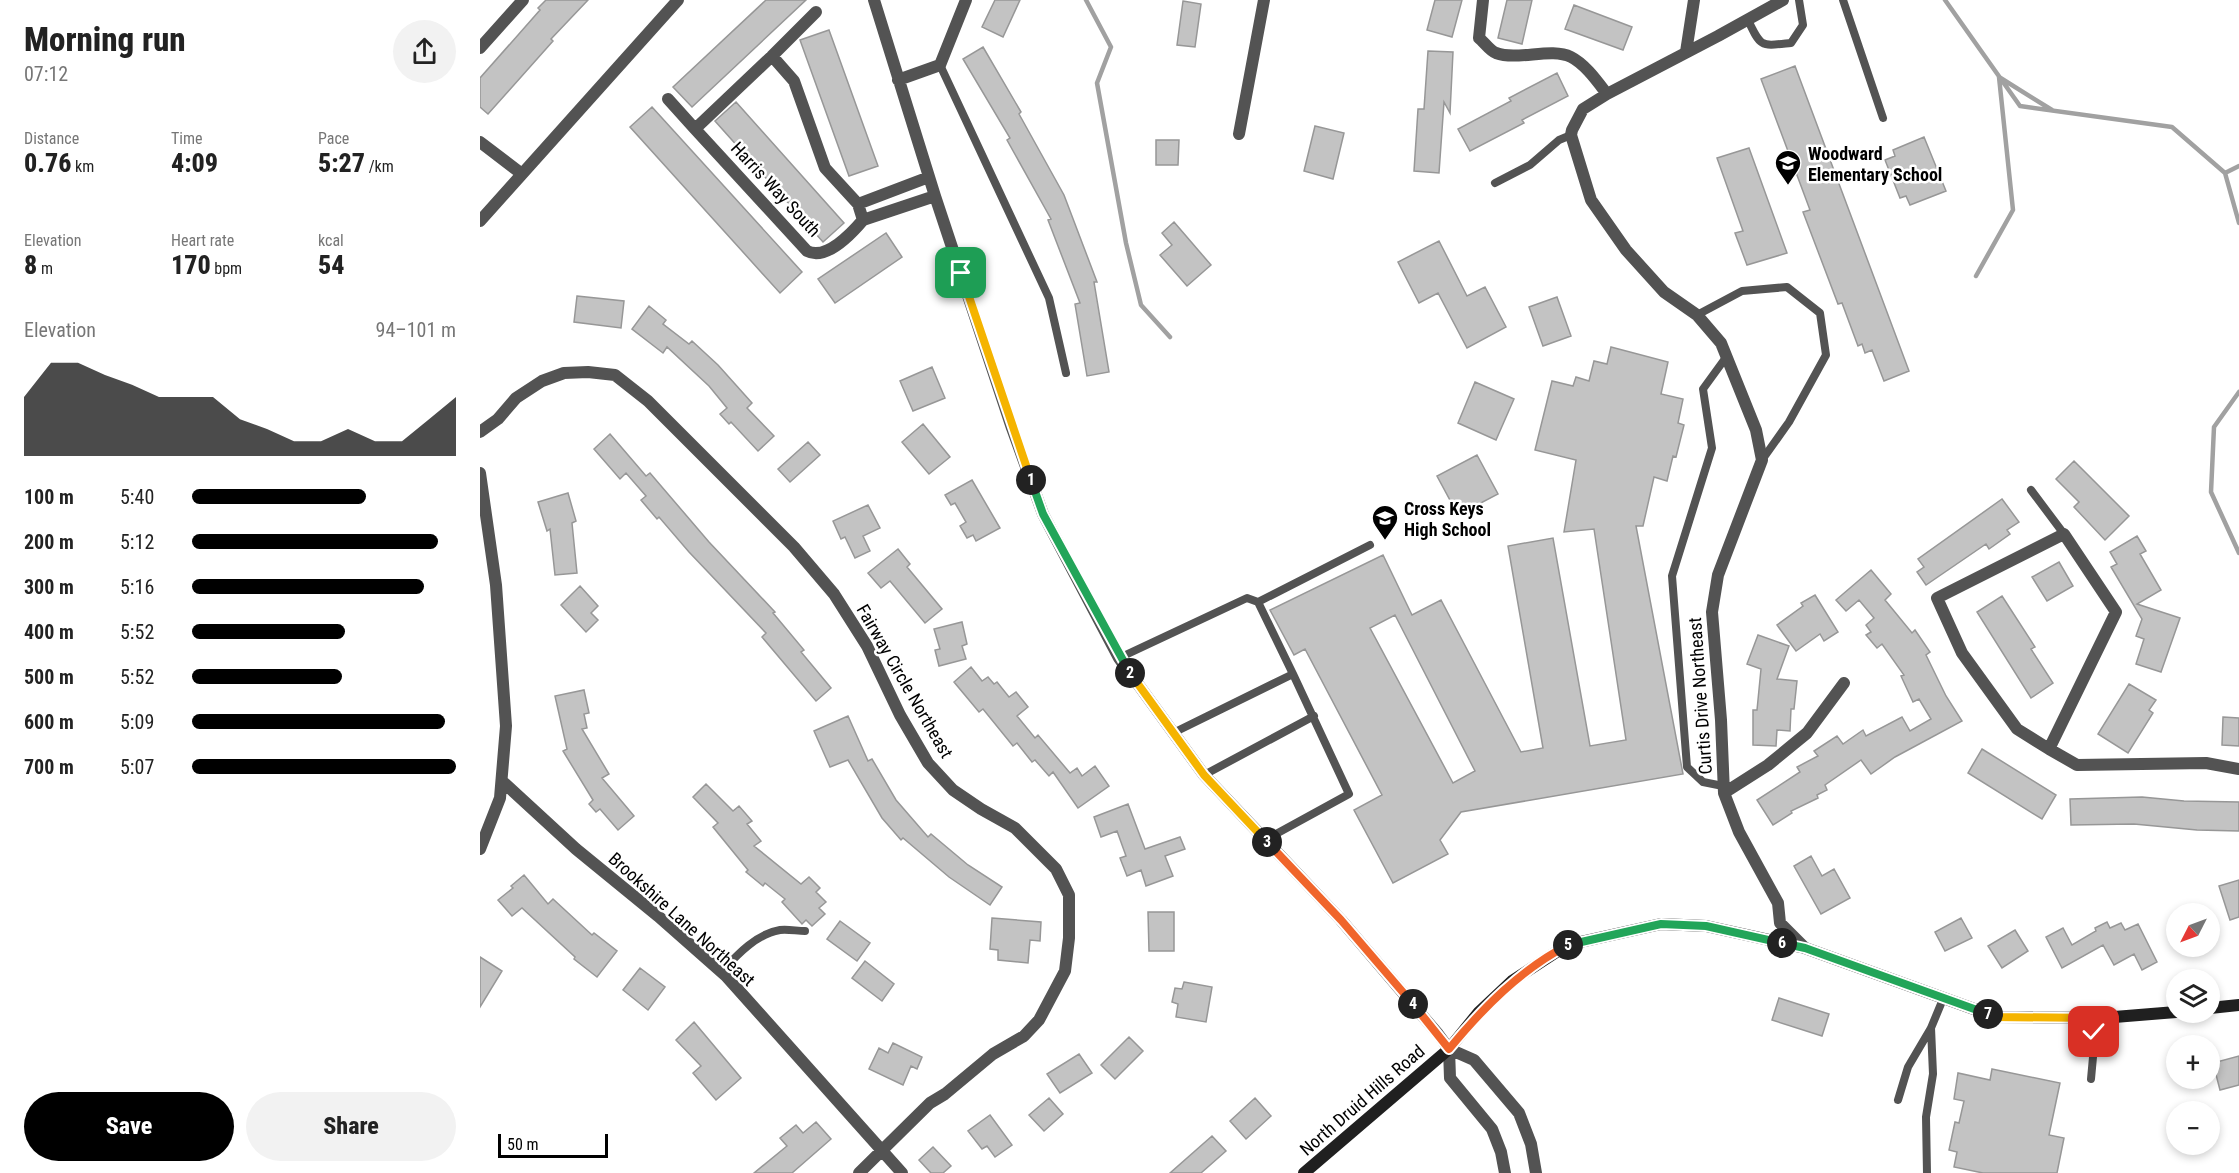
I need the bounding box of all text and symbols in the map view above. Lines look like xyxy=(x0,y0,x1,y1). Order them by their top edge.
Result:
text: Morning run xyxy=(24,20,186,59)
button: share xyxy=(393,20,456,83)
text: 07:12 xyxy=(24,62,68,86)
text: Distance xyxy=(24,129,79,148)
text: Time xyxy=(171,129,203,148)
text: Pace xyxy=(318,129,349,148)
street label: Harris Way South xyxy=(727,137,825,241)
place label: Woodward Elementary School xyxy=(1808,143,1942,185)
text: 0.76 xyxy=(24,148,71,178)
text: 4:09 xyxy=(171,148,218,178)
text: 5:27 xyxy=(318,148,365,178)
school or university icon: Woodward Elementary School xyxy=(1773,148,1803,186)
text: km xyxy=(71,157,94,176)
text: /km xyxy=(365,157,394,176)
text: Elevation xyxy=(24,231,82,250)
text: Heart rate xyxy=(171,231,234,250)
text: kcal xyxy=(318,231,344,250)
pin xyxy=(935,247,986,298)
text: 8 xyxy=(24,250,37,280)
text: 170 xyxy=(171,250,211,280)
text: 54 xyxy=(318,250,344,280)
icon: arrive xyxy=(944,256,977,289)
text: m xyxy=(37,259,53,278)
text: bpm xyxy=(211,259,242,278)
text: Elevation xyxy=(24,318,96,342)
text: 94–101 m xyxy=(376,318,456,342)
pin: 1 xyxy=(1016,465,1046,495)
text: 1 xyxy=(1027,470,1035,489)
text: 100 m xyxy=(24,485,74,509)
text: 5:40 xyxy=(120,485,154,509)
place label: Cross Keys High School xyxy=(1404,498,1491,540)
school or university icon: Cross Keys High School xyxy=(1370,503,1400,541)
text: 200 m xyxy=(24,530,74,554)
text: 5:12 xyxy=(120,530,154,554)
text: 300 m xyxy=(24,575,74,599)
text: 5:16 xyxy=(120,575,154,599)
street label: Fairway Circle Northeast xyxy=(852,600,958,762)
street label: Curtis Drive Northeast xyxy=(1684,617,1716,775)
text: 400 m xyxy=(24,620,74,644)
text: 5:52 xyxy=(120,620,154,644)
pin: 2 xyxy=(1115,658,1145,688)
text: 2 xyxy=(1126,663,1134,682)
text: 500 m xyxy=(24,665,74,689)
text: 5:52 xyxy=(120,665,154,689)
text: 600 m xyxy=(24,710,74,734)
text: 5:09 xyxy=(120,710,154,734)
text: 700 m xyxy=(24,755,74,779)
text: 5:07 xyxy=(120,755,154,779)
pin: 3 xyxy=(1252,827,1282,857)
text: 3 xyxy=(1263,832,1271,851)
street label: Brookshire Lane Northeast xyxy=(605,848,759,990)
north arrow xyxy=(2166,903,2220,957)
map controls xyxy=(2166,903,2220,1155)
pin: 6 xyxy=(1767,928,1797,958)
pin: 5 xyxy=(1553,930,1583,960)
text: 6 xyxy=(1778,933,1786,952)
text: 5 xyxy=(1564,935,1572,954)
button: layers xyxy=(2166,969,2220,1023)
pin: 4 xyxy=(1398,989,1428,1019)
text: 4 xyxy=(1409,994,1417,1013)
pin: 7 xyxy=(1973,999,2003,1029)
text: 7 xyxy=(1984,1004,1992,1023)
pin xyxy=(2068,1006,2119,1057)
icon: check xyxy=(2077,1015,2110,1048)
button: + xyxy=(2166,1035,2220,1089)
street label: North Druid Hills Road xyxy=(1296,1040,1428,1160)
button: Save xyxy=(24,1092,234,1161)
button: Share xyxy=(246,1092,456,1161)
button: − xyxy=(2166,1101,2220,1155)
scale bar xyxy=(498,1131,608,1158)
text: 50 m xyxy=(507,1135,539,1154)

